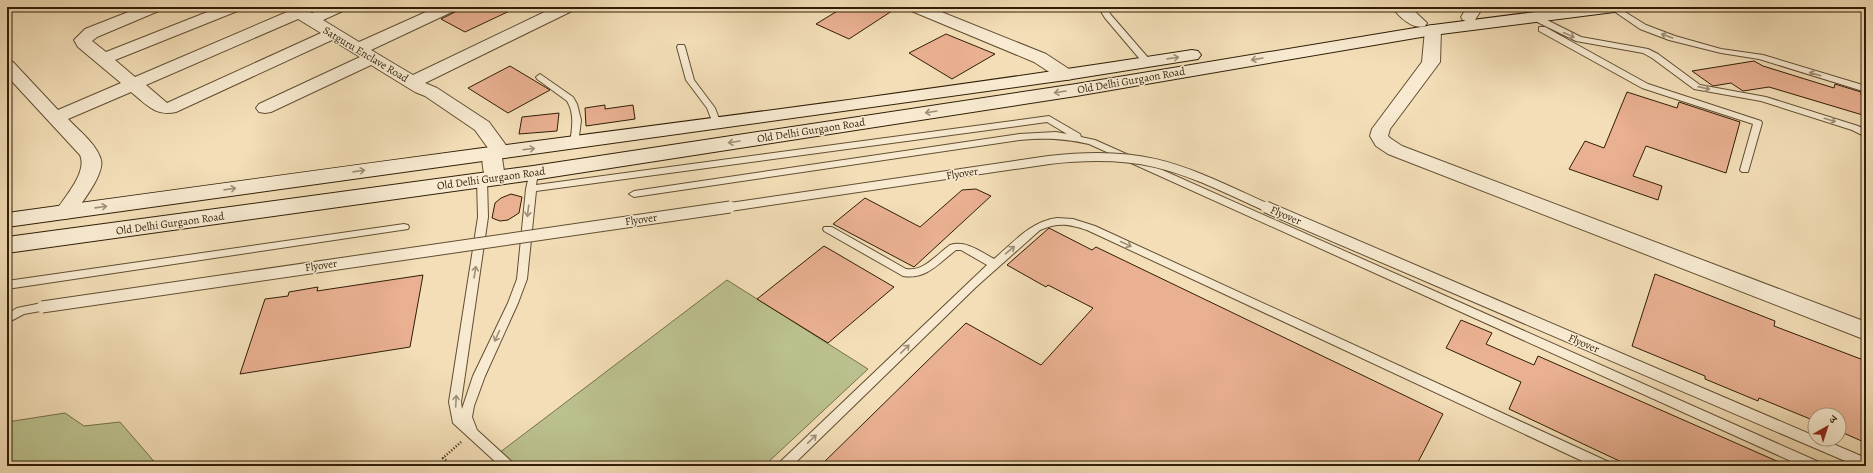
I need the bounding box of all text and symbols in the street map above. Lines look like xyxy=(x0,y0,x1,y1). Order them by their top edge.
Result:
street label: Satguru Enclave Road xyxy=(320,23,411,86)
one-way arrow xyxy=(1562,32,1574,39)
one-way arrow xyxy=(1661,32,1673,40)
one-way arrow xyxy=(1166,54,1179,62)
one-way arrow xyxy=(1251,55,1264,63)
street label: Old Delhi Gurgaon Road xyxy=(1076,64,1186,97)
one-way arrow xyxy=(1809,70,1822,77)
one-way arrow xyxy=(1697,85,1710,93)
one-way arrow xyxy=(1054,88,1067,96)
one-way arrow xyxy=(925,108,938,116)
street label: Old Delhi Gurgaon Road xyxy=(756,115,866,146)
one-way arrow xyxy=(1823,117,1836,124)
one-way arrow xyxy=(727,138,740,146)
one-way arrow xyxy=(522,145,535,152)
street label: Old Delhi Gurgaon Road xyxy=(436,163,546,194)
street label: Flyover xyxy=(945,164,979,183)
one-way arrow xyxy=(352,167,365,175)
one-way arrow xyxy=(223,185,236,193)
street label: Flyover xyxy=(1268,202,1304,229)
one-way arrow xyxy=(94,203,107,211)
one-way arrow xyxy=(524,204,532,217)
street label: Old Delhi Gurgaon Road xyxy=(115,208,225,239)
street label: Flyover xyxy=(624,210,658,229)
one-way arrow xyxy=(1119,241,1131,248)
one-way arrow xyxy=(1005,246,1016,255)
street label: Flyover xyxy=(304,256,338,275)
one-way arrow xyxy=(471,266,479,279)
one-way arrow xyxy=(493,329,500,341)
street label: Flyover xyxy=(1566,330,1602,357)
one-way arrow xyxy=(900,344,910,354)
one-way arrow xyxy=(452,395,460,408)
north arrow xyxy=(1807,407,1847,447)
text: उ xyxy=(1825,411,1841,428)
one-way arrow xyxy=(807,434,817,444)

